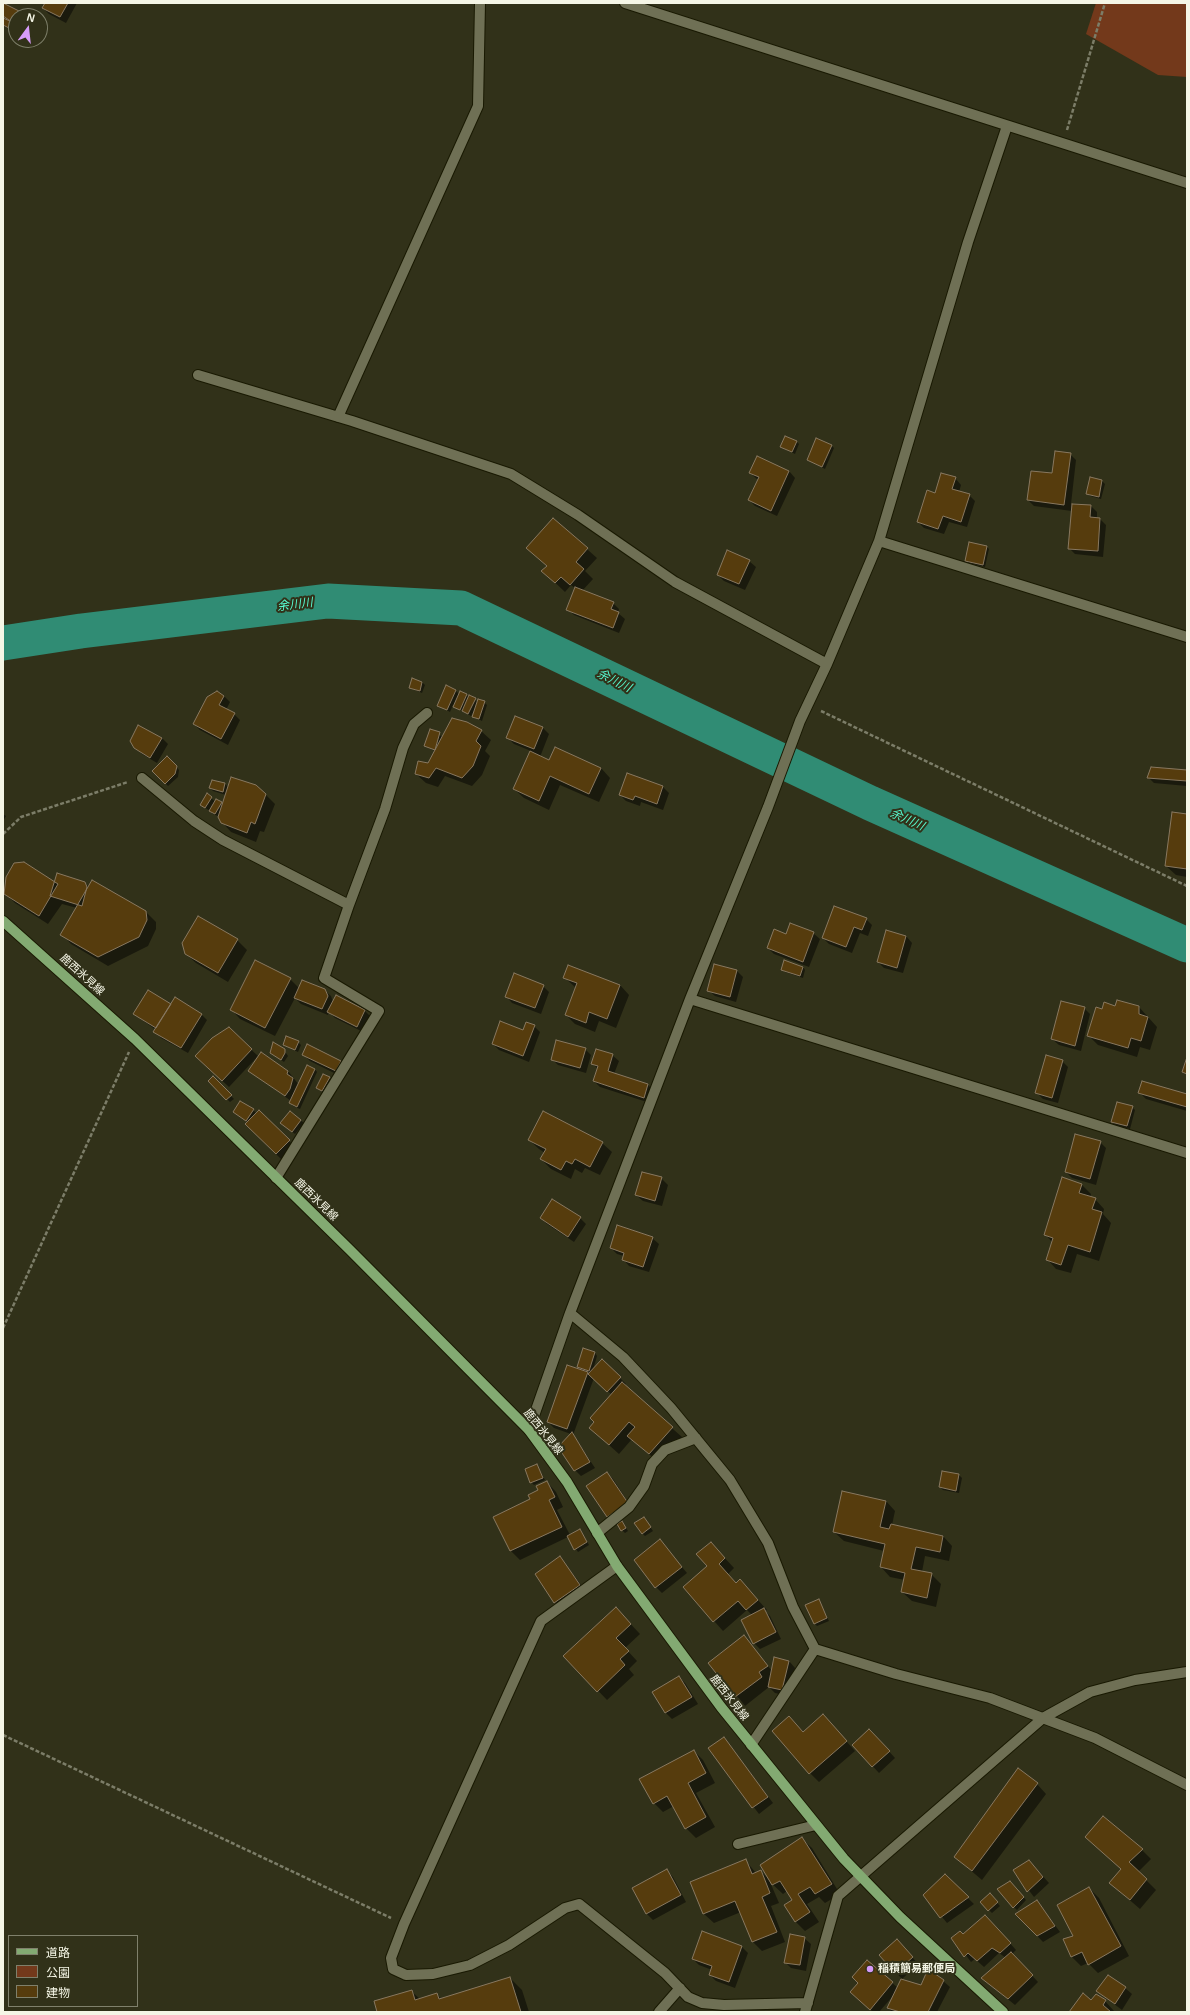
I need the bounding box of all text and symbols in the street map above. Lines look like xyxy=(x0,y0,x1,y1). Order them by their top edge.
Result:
north arrow xyxy=(8,8,48,48)
text: N xyxy=(25,11,36,24)
water label: 余川川 xyxy=(276,596,314,614)
water label: 余川川 xyxy=(595,667,633,695)
water label: 余川川 xyxy=(888,806,926,834)
street label: 鹿西氷見線 xyxy=(57,952,107,998)
street label: 鹿西氷見線 xyxy=(292,1176,340,1224)
street label: 鹿西氷見線 xyxy=(521,1406,565,1458)
street label: 鹿西氷見線 xyxy=(707,1672,751,1724)
legend xyxy=(8,1935,138,2007)
text: 道路 xyxy=(46,1946,70,1960)
place label: 稲積簡易郵便局 xyxy=(878,1962,955,1976)
marker: 稲積簡易郵便局 xyxy=(865,1964,875,1974)
text: 公園 xyxy=(46,1966,70,1980)
text: 建物 xyxy=(46,1986,70,2000)

